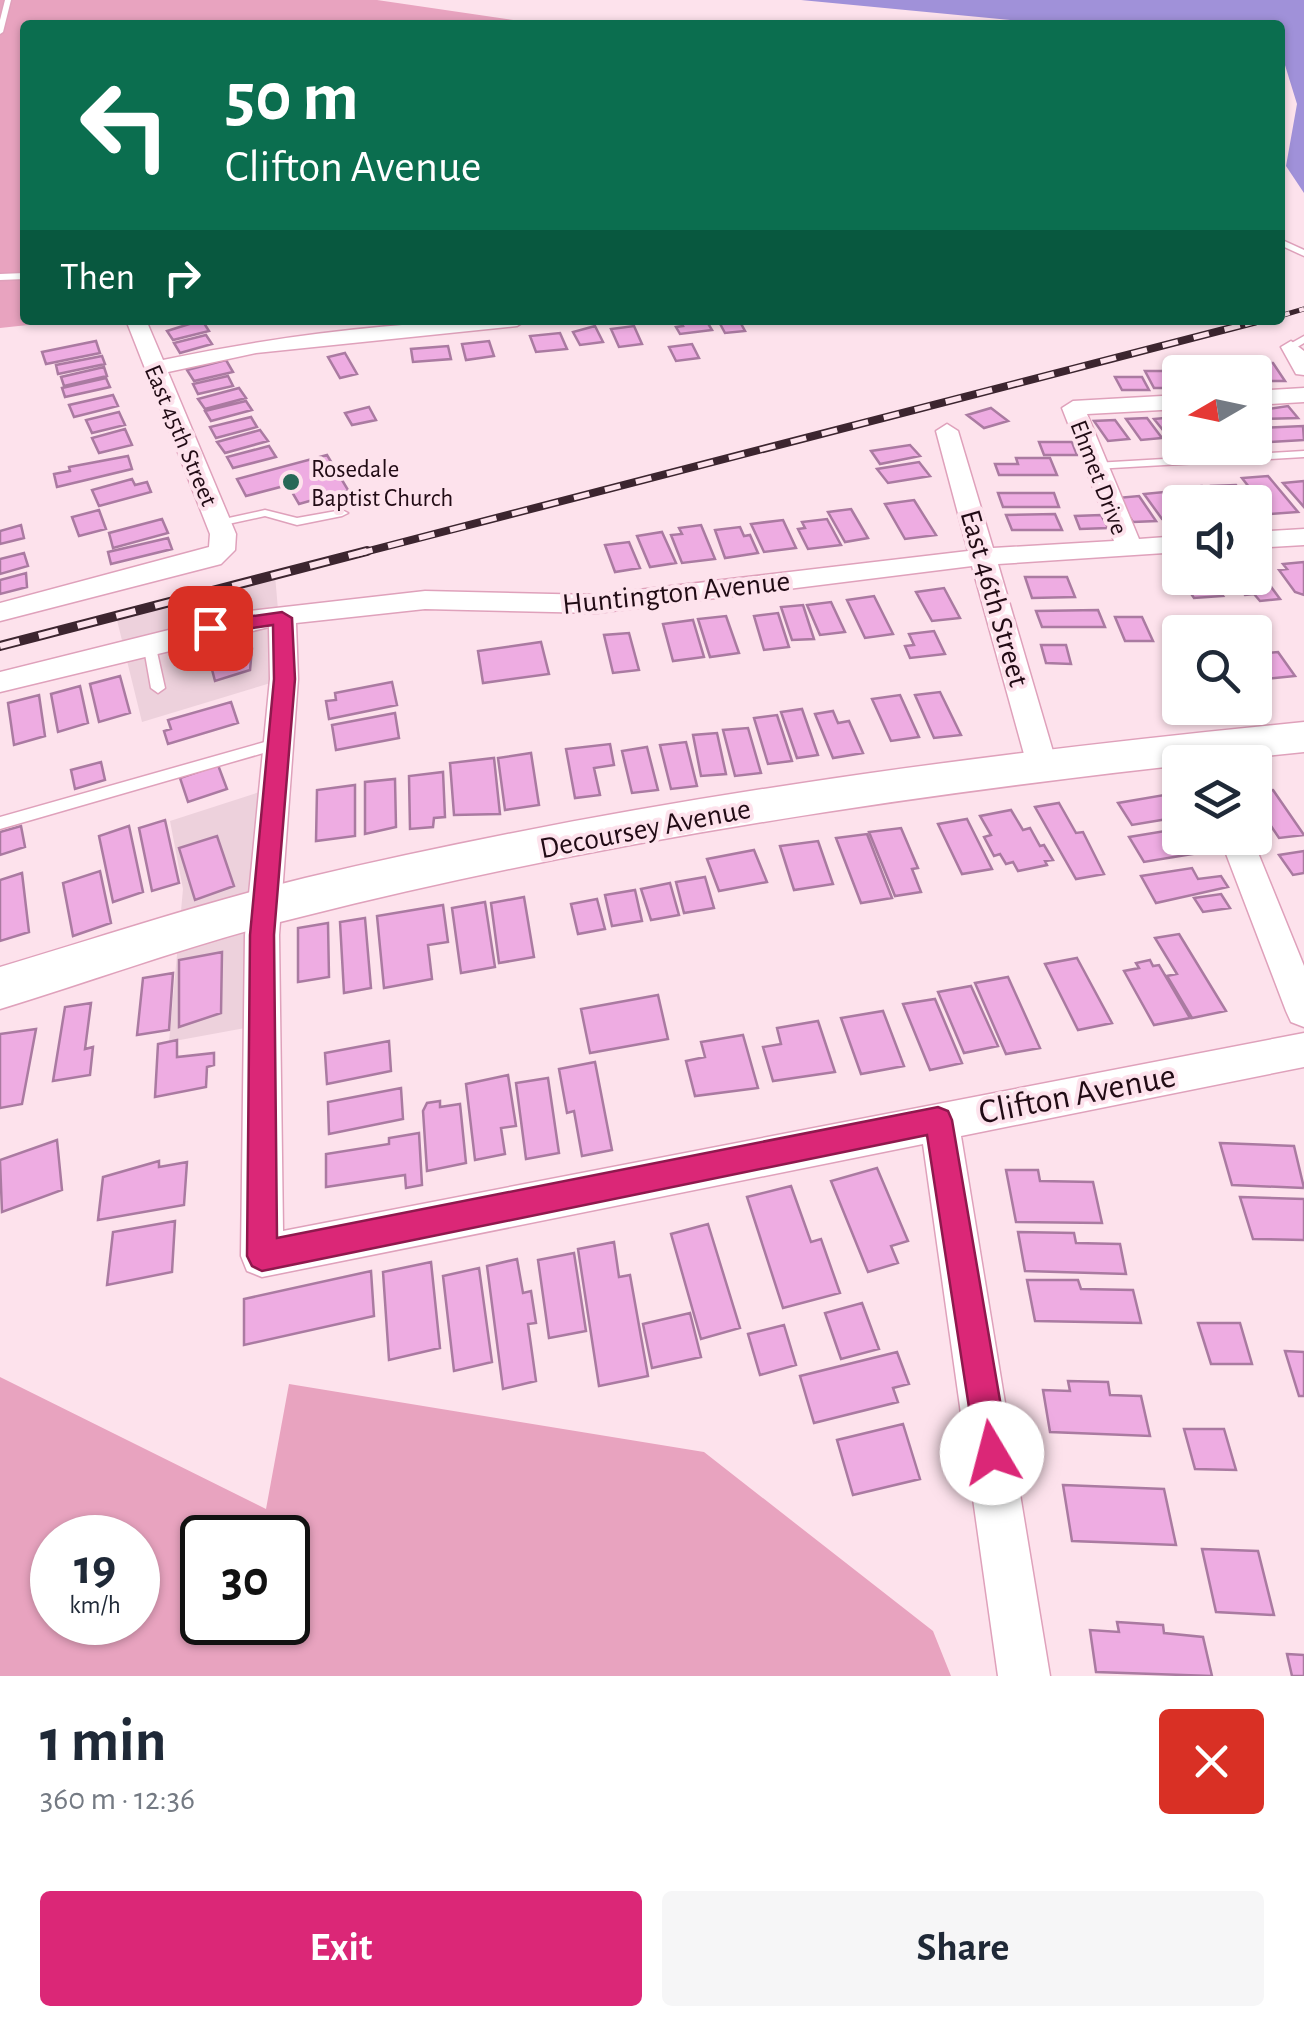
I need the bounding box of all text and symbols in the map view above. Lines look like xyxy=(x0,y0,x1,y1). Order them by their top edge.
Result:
icon: left xyxy=(60,60,190,190)
text: 50 m xyxy=(225,63,359,133)
text: Clifton Avenue xyxy=(225,145,482,190)
icon: right xyxy=(155,250,210,305)
text: Then xyxy=(60,259,135,297)
north arrow xyxy=(1162,355,1272,465)
map controls xyxy=(1162,355,1272,855)
street label: East 45th Street xyxy=(140,361,222,510)
street label: Ehmet Drive xyxy=(1065,417,1132,538)
place label: Rosedale Baptist Church xyxy=(311,457,453,511)
marker: Rosedale Baptist Church xyxy=(280,471,302,493)
button: sound xyxy=(1162,485,1272,595)
street label: East 46th Street xyxy=(954,506,1034,691)
street label: Huntington Avenue xyxy=(561,566,792,620)
pin xyxy=(168,586,253,671)
icon: arrive xyxy=(183,601,238,656)
button: search xyxy=(1162,615,1272,725)
button: layers xyxy=(1162,745,1272,855)
street label: Decoursey Avenue xyxy=(537,794,753,864)
street label: Clifton Avenue xyxy=(976,1058,1179,1131)
position arrow xyxy=(940,1401,1044,1505)
speed limit sign: 30 xyxy=(180,1515,310,1645)
text: 19 xyxy=(74,1543,116,1593)
text: km/h xyxy=(69,1593,121,1618)
button: close xyxy=(1159,1709,1264,1814)
text: 1 min xyxy=(40,1712,166,1772)
text: 360 m · 12:36 xyxy=(40,1783,195,1815)
button: Exit xyxy=(40,1891,642,2006)
button: Share xyxy=(662,1891,1264,2006)

